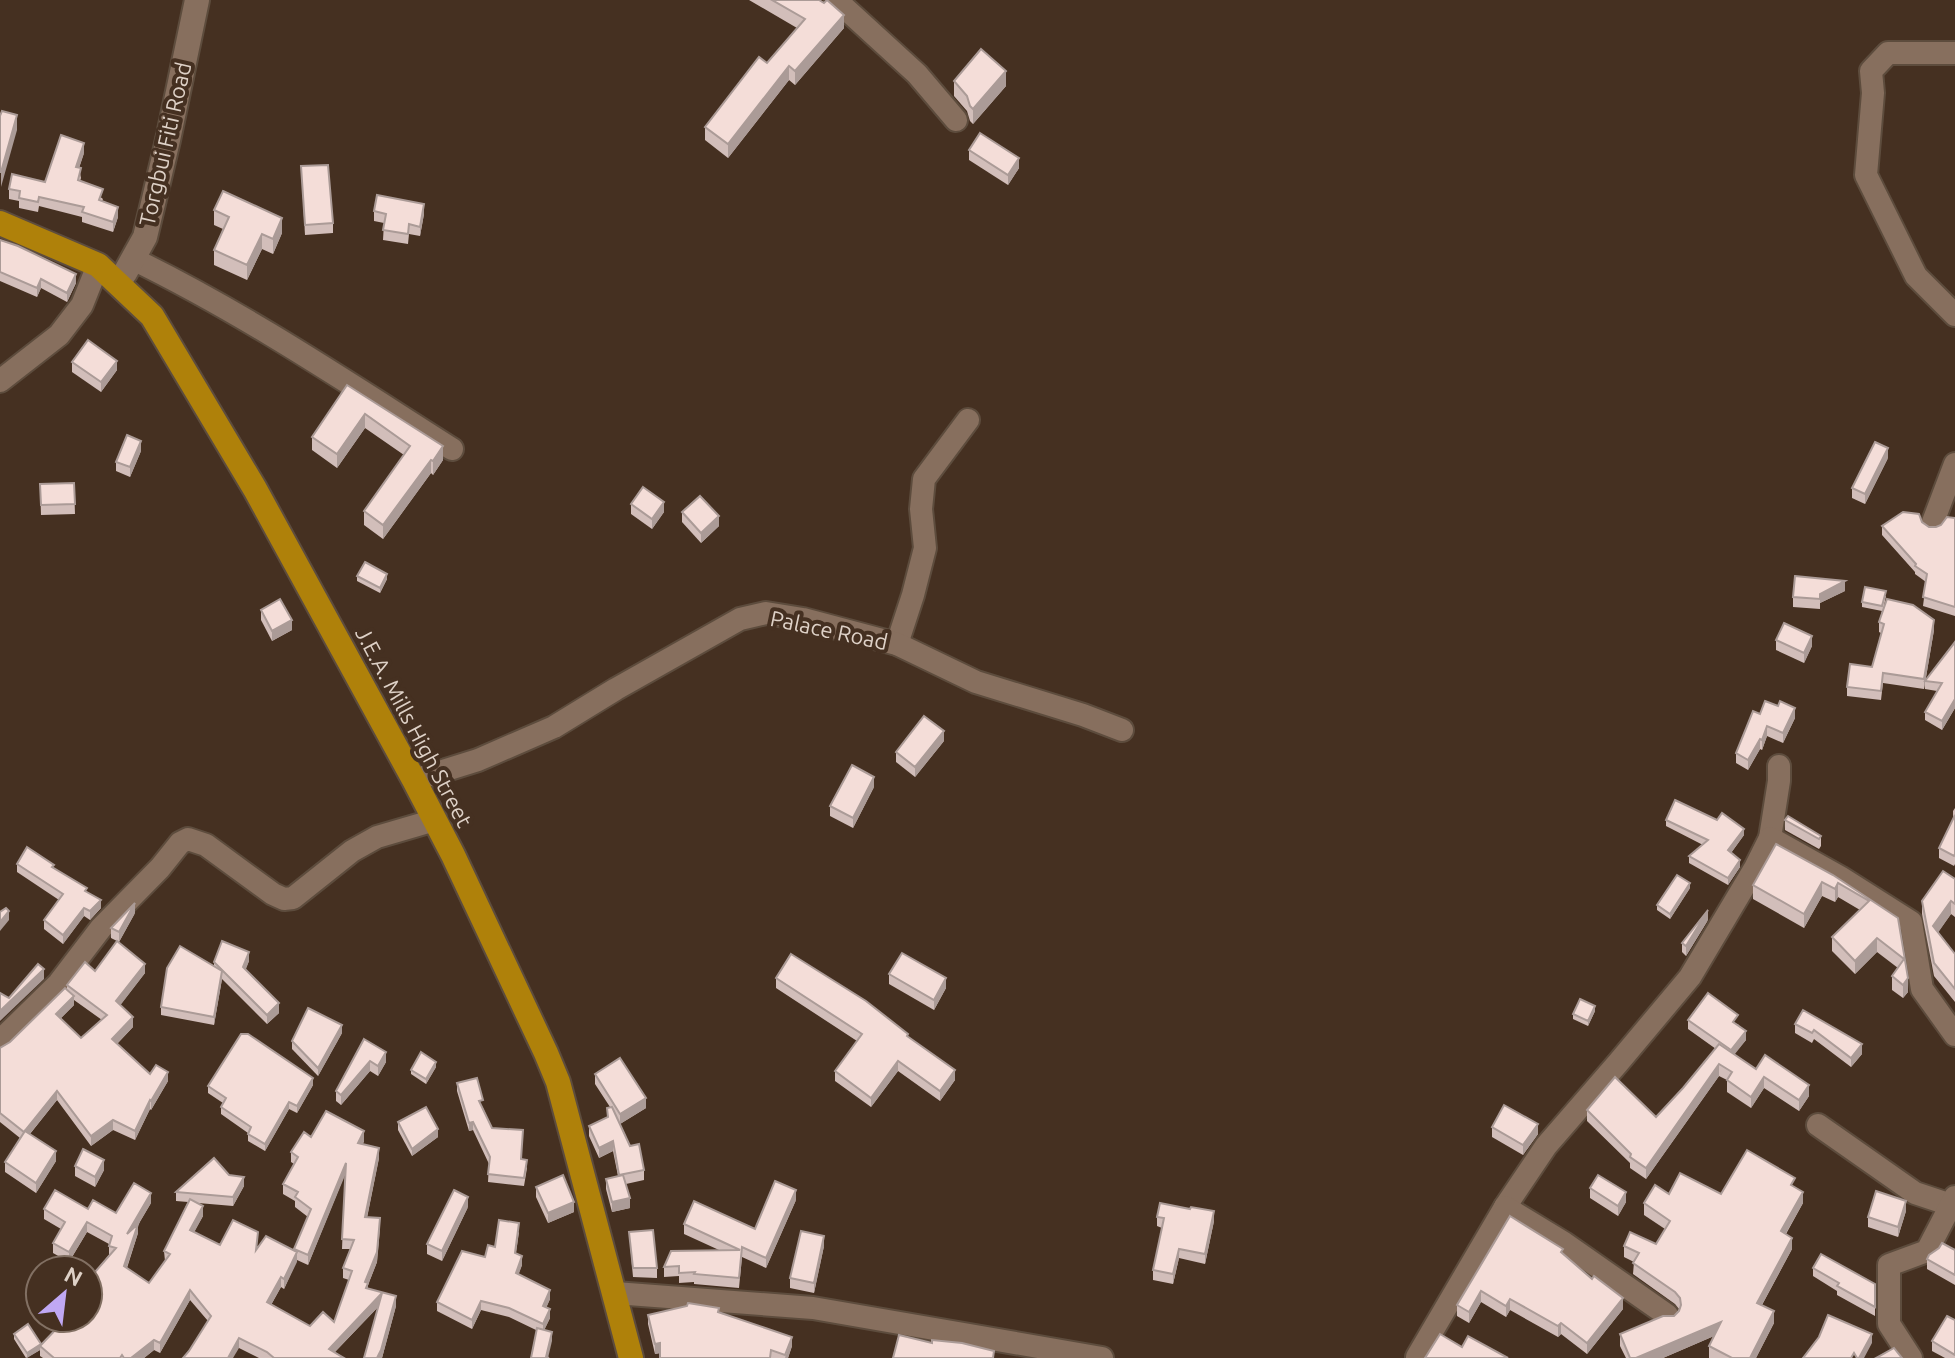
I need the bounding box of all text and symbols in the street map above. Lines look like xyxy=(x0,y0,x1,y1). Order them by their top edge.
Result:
street label: Torgbui Fiti Road xyxy=(133,59,196,228)
street label: Palace Road xyxy=(768,605,890,654)
street label: J.E.A. Mills High Street xyxy=(351,622,478,831)
north arrow xyxy=(24,1254,104,1334)
text: N xyxy=(61,1261,87,1291)

